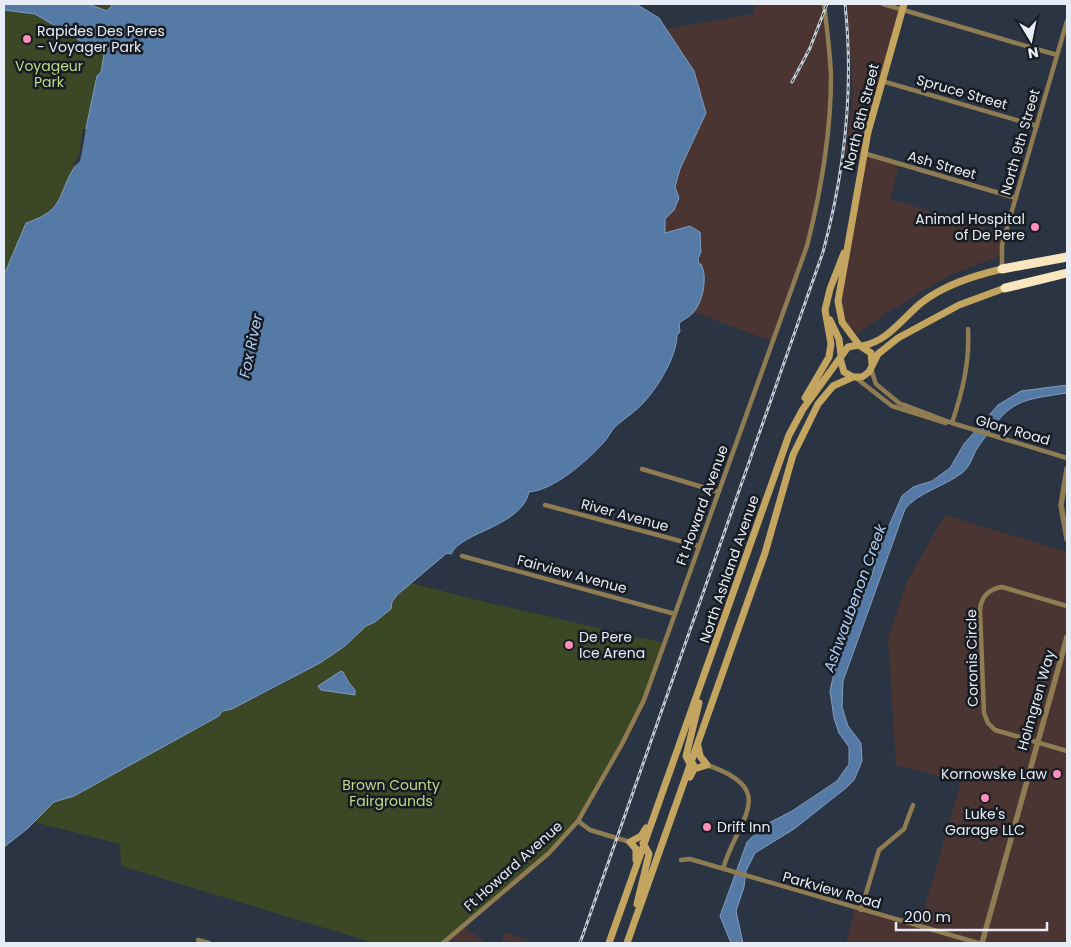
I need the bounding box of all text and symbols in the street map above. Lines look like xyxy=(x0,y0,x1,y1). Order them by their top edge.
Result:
north arrow xyxy=(1006,15,1056,65)
place label: Rapides Des Peres - Voyager Park xyxy=(37,21,165,57)
marker: Rapides Des Peres - Voyager Park xyxy=(21,33,33,45)
text: N xyxy=(1026,42,1040,64)
park label: Voyageur Park xyxy=(15,56,83,92)
street label: North 8th Street xyxy=(838,61,884,173)
street label: Spruce Street xyxy=(914,69,1010,115)
street label: North 9th Street xyxy=(995,87,1045,197)
street label: Ash Street xyxy=(905,146,979,184)
place label: Animal Hospital of De Pere xyxy=(915,209,1025,245)
marker: Animal Hospital of De Pere xyxy=(1029,221,1041,233)
water label: Fox River xyxy=(233,312,268,380)
street label: Glory Road xyxy=(973,410,1053,450)
street label: Ft Howard Avenue xyxy=(671,442,733,568)
street label: North Ashland Avenue xyxy=(694,492,764,646)
street label: River Avenue xyxy=(579,494,671,536)
water label: Ashwaubenon Creek xyxy=(818,520,891,676)
street label: Fairview Avenue xyxy=(515,550,629,598)
street label: Coronis Circle xyxy=(961,609,983,707)
place label: De Pere Ice Arena xyxy=(579,627,645,663)
marker: De Pere Ice Arena xyxy=(563,639,575,651)
street label: Holmgren Way xyxy=(1012,647,1060,753)
place label: Kornowske Law xyxy=(941,764,1048,784)
marker: Kornowske Law xyxy=(1051,768,1063,780)
park label: Brown County Fairgrounds xyxy=(342,775,440,811)
marker: Luke's Garage LLC xyxy=(979,792,991,804)
place label: Luke's Garage LLC xyxy=(945,804,1025,840)
street label: Ft Howard Avenue xyxy=(459,816,567,916)
place label: Drift Inn xyxy=(717,817,770,837)
marker: Drift Inn xyxy=(701,821,713,833)
street label: Parkview Road xyxy=(780,866,884,914)
scale bar xyxy=(896,900,1047,932)
text: 200 m xyxy=(904,906,951,927)

